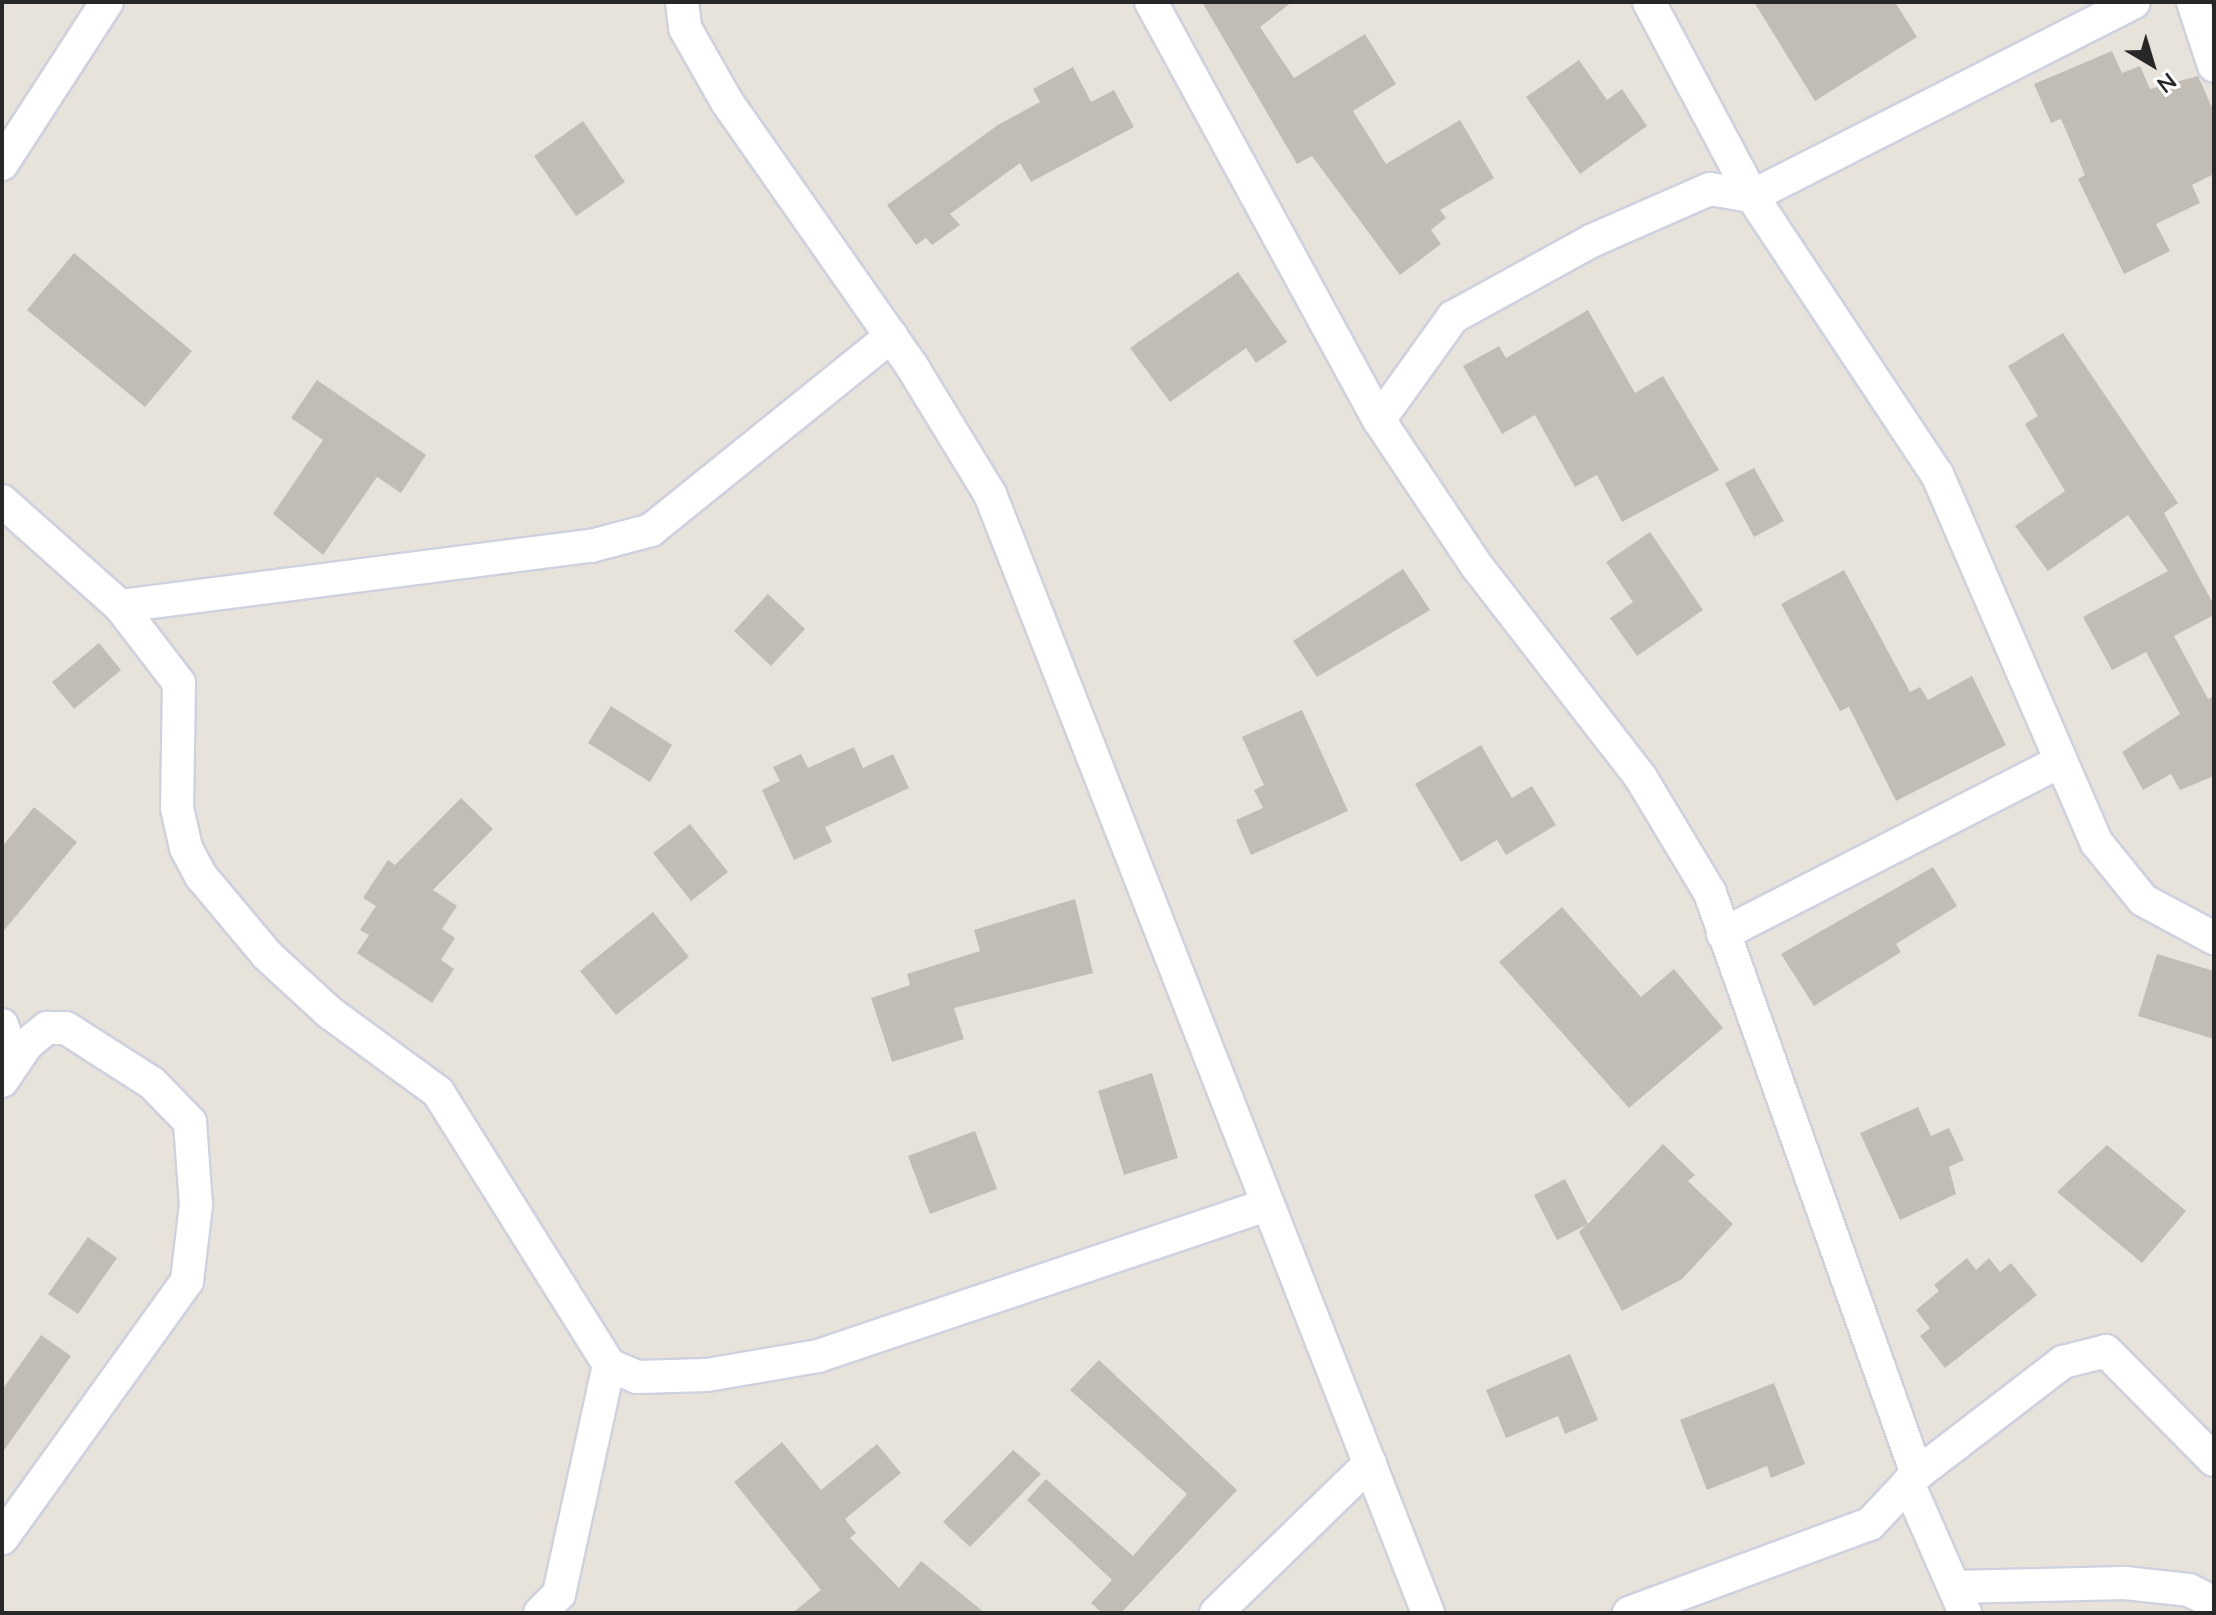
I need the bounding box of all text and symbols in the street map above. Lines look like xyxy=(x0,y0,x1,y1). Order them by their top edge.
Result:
north arrow xyxy=(2112,24,2192,104)
text: N xyxy=(2152,67,2182,99)

